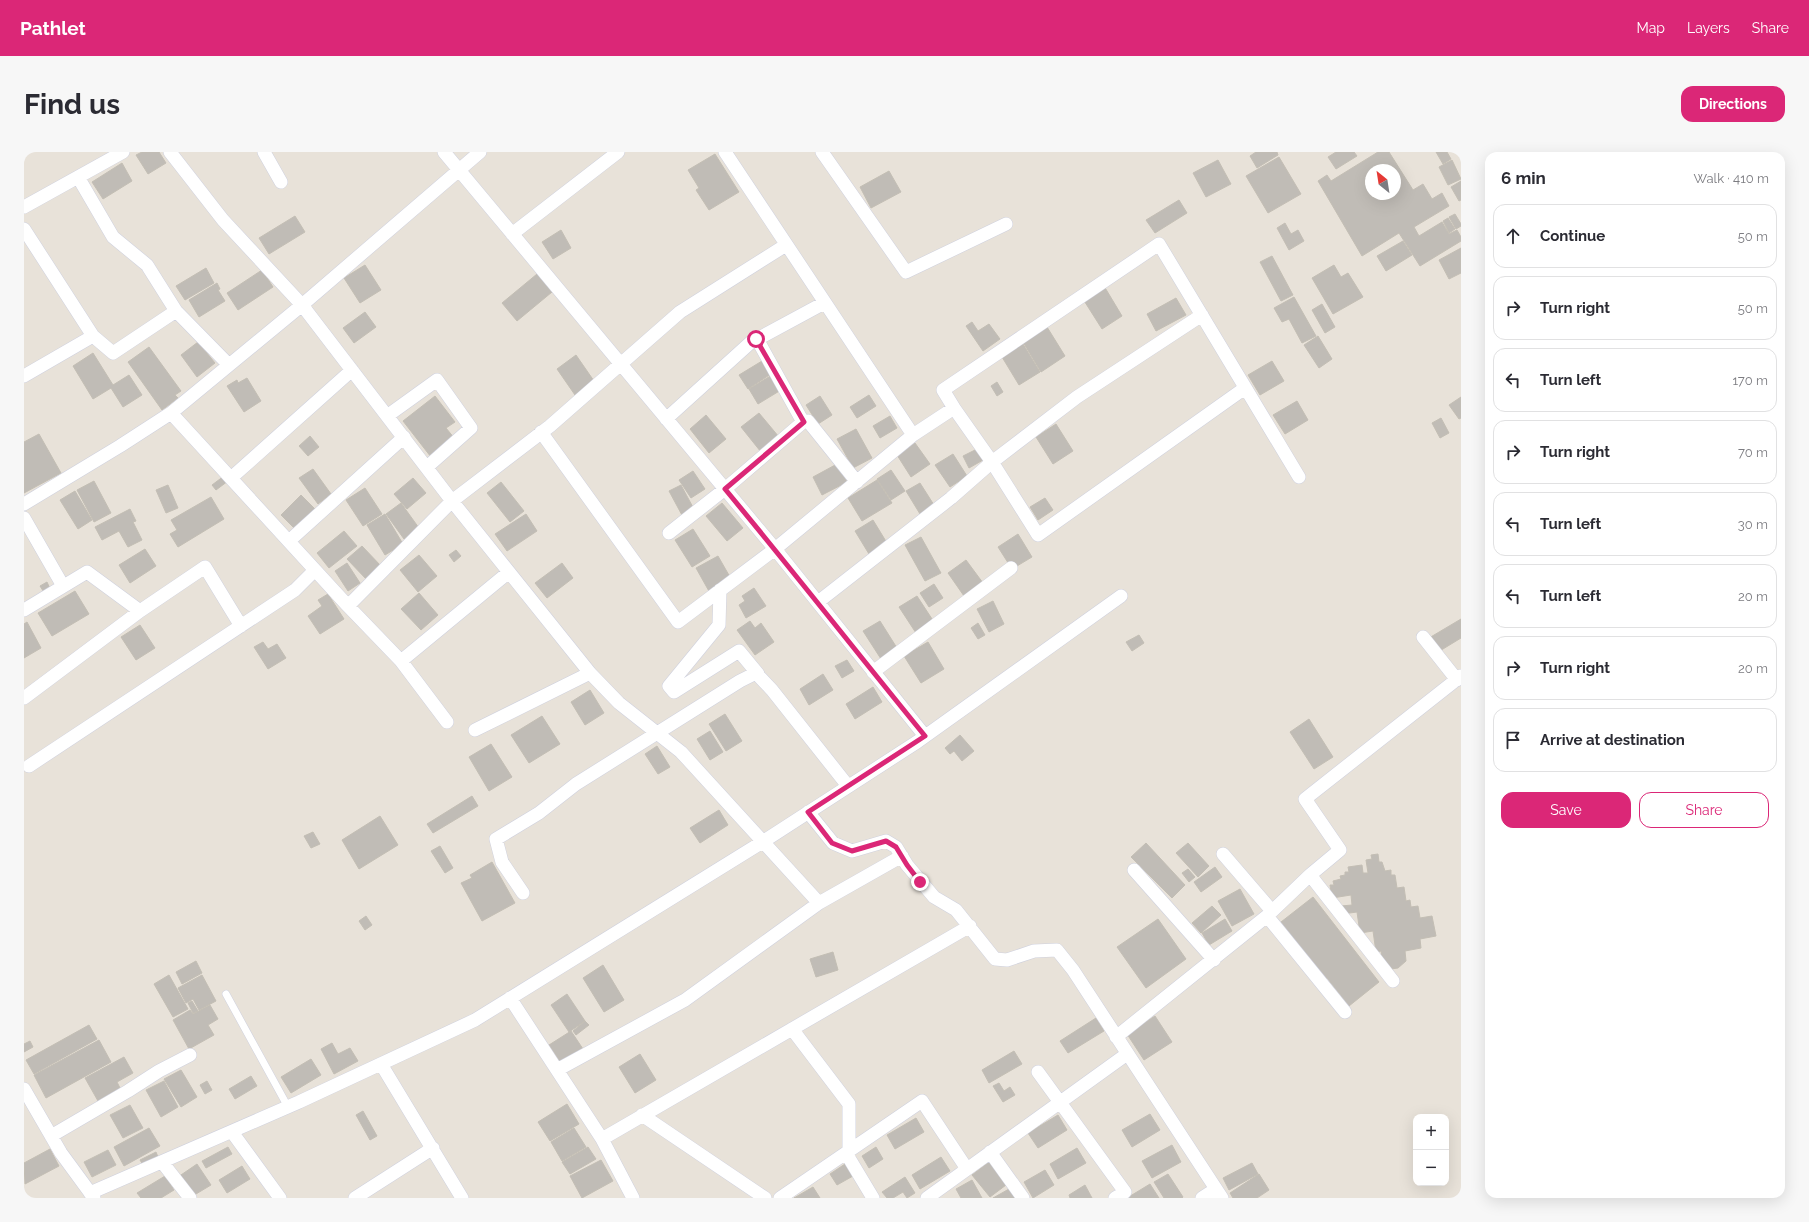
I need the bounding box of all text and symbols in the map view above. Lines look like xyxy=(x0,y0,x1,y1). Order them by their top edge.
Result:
text: Pathlet xyxy=(20,17,86,39)
text: Map xyxy=(1637,20,1665,36)
text: Layers xyxy=(1687,20,1730,36)
text: Share xyxy=(1752,20,1789,36)
button: Directions xyxy=(1681,86,1785,122)
text: Find us xyxy=(24,88,120,121)
north arrow xyxy=(1365,164,1401,200)
text: 6 min xyxy=(1501,168,1546,188)
text: Walk · 410 m xyxy=(1694,171,1769,186)
icon: ahead xyxy=(1502,225,1524,247)
text: Continue xyxy=(1540,227,1605,245)
text: 50 m xyxy=(1738,229,1768,244)
icon: right xyxy=(1502,297,1524,319)
text: Turn right xyxy=(1540,299,1610,317)
text: 50 m xyxy=(1738,301,1768,316)
route start xyxy=(747,330,765,348)
icon: left xyxy=(1502,369,1524,391)
text: Turn left xyxy=(1540,371,1601,389)
text: 170 m xyxy=(1732,373,1768,388)
icon: right xyxy=(1502,441,1524,463)
text: Turn right xyxy=(1540,443,1610,461)
text: 70 m xyxy=(1738,445,1768,460)
icon: left xyxy=(1502,513,1524,535)
text: Turn left xyxy=(1540,515,1601,533)
text: 30 m xyxy=(1738,517,1768,532)
icon: left xyxy=(1502,585,1524,607)
text: Turn left xyxy=(1540,587,1601,605)
text: 20 m xyxy=(1738,589,1768,604)
icon: right xyxy=(1502,657,1524,679)
text: Turn right xyxy=(1540,659,1610,677)
text: 20 m xyxy=(1738,661,1768,676)
icon: arrive xyxy=(1502,729,1524,751)
text: Arrive at destination xyxy=(1540,731,1685,749)
button: Save xyxy=(1501,792,1631,828)
button: Share xyxy=(1639,792,1769,828)
route end xyxy=(911,873,929,891)
map controls xyxy=(1413,1114,1449,1186)
button: + xyxy=(1413,1114,1449,1150)
button: − xyxy=(1413,1150,1449,1186)

